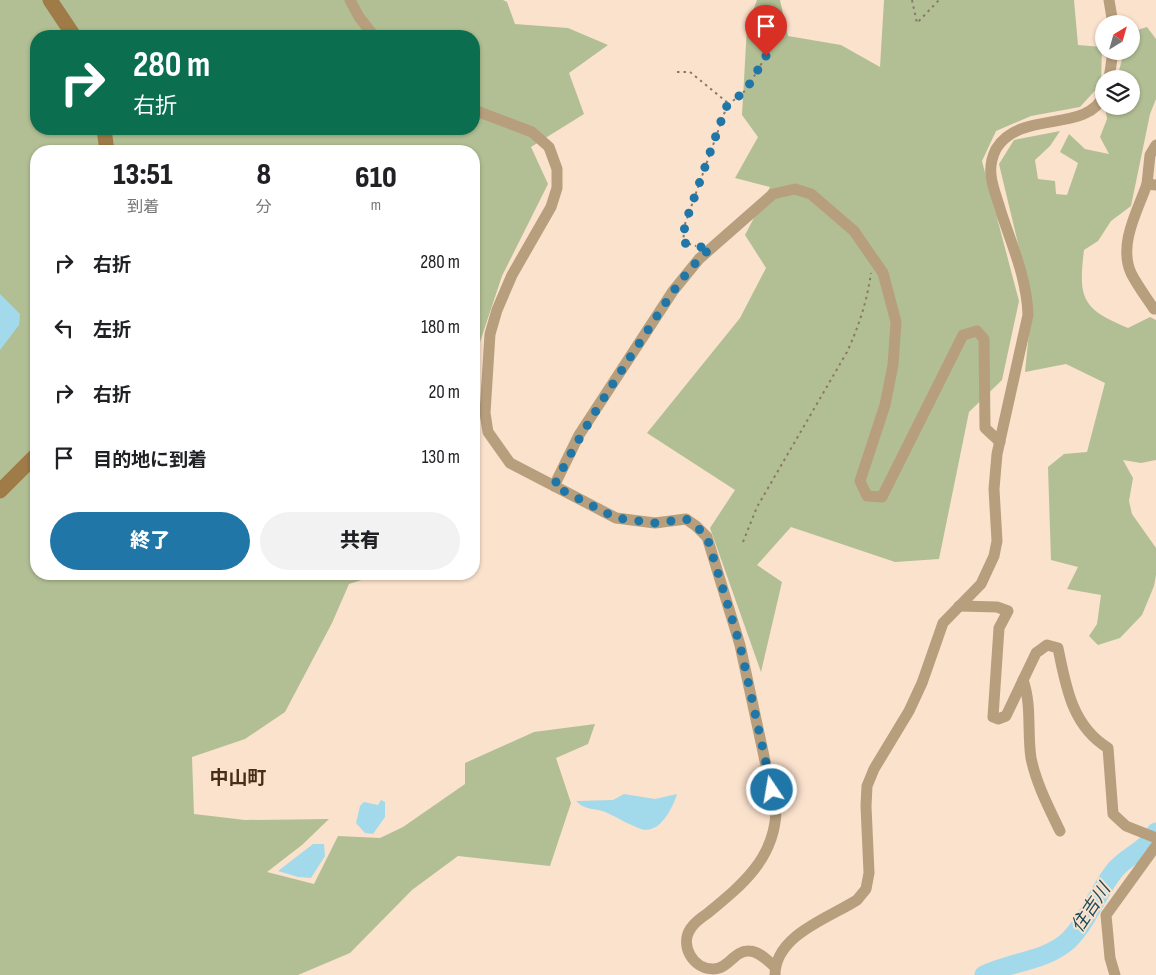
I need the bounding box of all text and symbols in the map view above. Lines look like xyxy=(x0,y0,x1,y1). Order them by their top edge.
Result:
pin xyxy=(745,5,787,56)
icon: arrive xyxy=(752,12,780,40)
north arrow xyxy=(1095,15,1140,60)
map controls xyxy=(1095,15,1140,115)
text: 280 m xyxy=(133,44,210,87)
icon: right xyxy=(50,50,115,115)
button: layers xyxy=(1095,70,1140,115)
text: 右折 xyxy=(133,93,177,120)
text: 13:51 xyxy=(113,157,173,193)
text: 8 xyxy=(257,157,271,193)
text: 610 xyxy=(355,160,397,196)
text: m xyxy=(371,196,381,215)
text: 到着 xyxy=(127,198,159,217)
text: 分 xyxy=(256,198,272,217)
icon: right xyxy=(50,249,78,277)
text: 280 m xyxy=(420,251,460,274)
text: 右折 xyxy=(93,254,131,277)
icon: left xyxy=(50,314,78,342)
text: 180 m xyxy=(421,316,460,339)
text: 左折 xyxy=(93,319,131,342)
icon: right xyxy=(50,379,78,407)
text: 20 m xyxy=(428,381,460,404)
text: 右折 xyxy=(93,384,131,407)
icon: arrive xyxy=(50,444,78,472)
text: 130 m xyxy=(422,446,460,469)
text: 目的地に到着 xyxy=(93,449,207,472)
button: 終了 xyxy=(50,512,250,570)
button: 共有 xyxy=(260,512,460,570)
position arrow xyxy=(745,763,797,815)
district label: 中山町 xyxy=(209,767,267,790)
water label: 住吉川 xyxy=(1067,878,1116,936)

